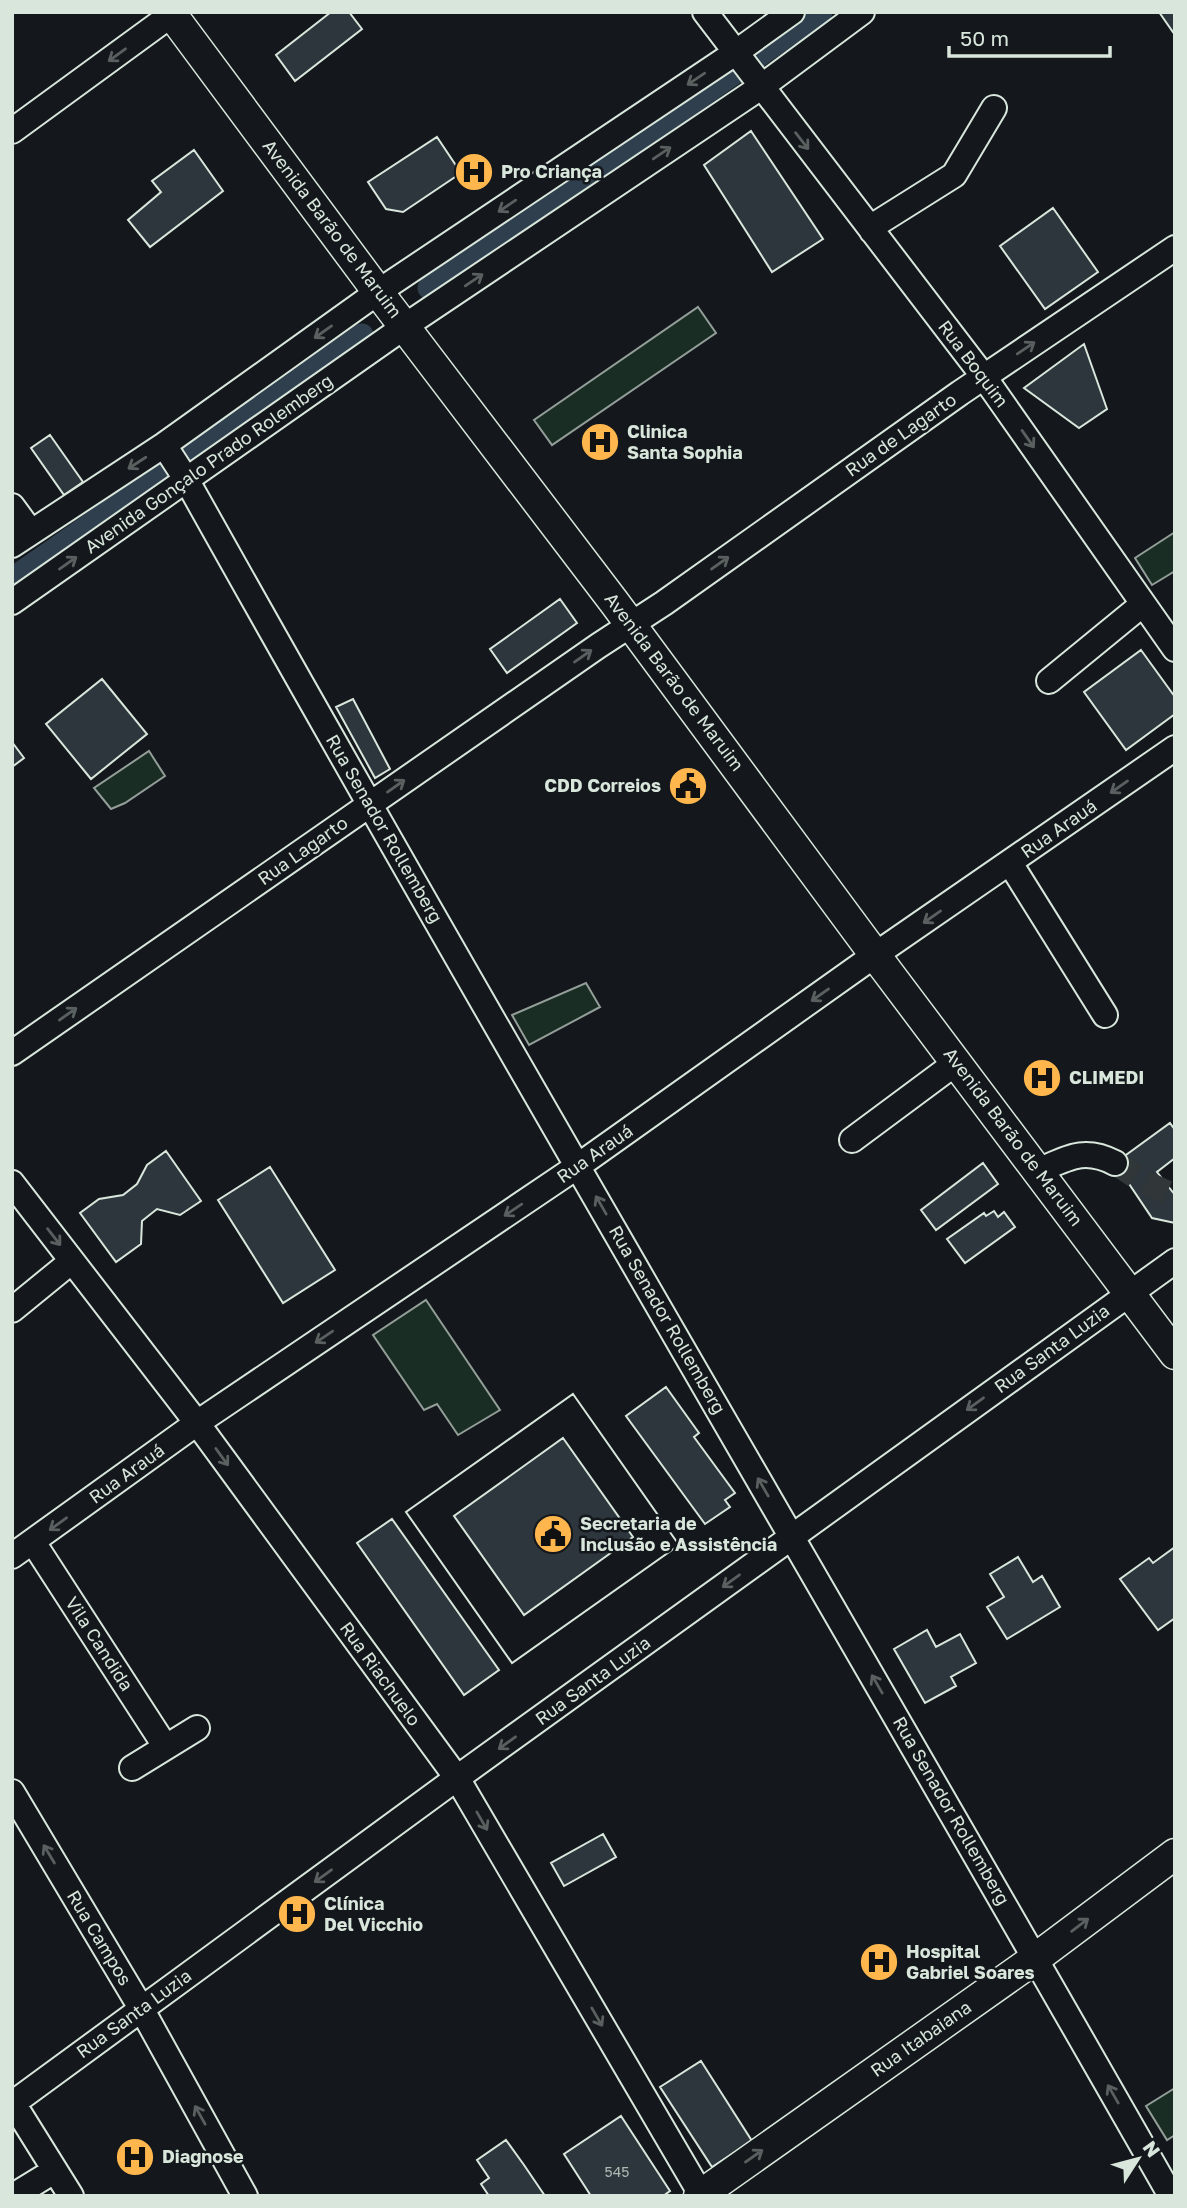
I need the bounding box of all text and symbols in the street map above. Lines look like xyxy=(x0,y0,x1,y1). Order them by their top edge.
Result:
scale bar xyxy=(949,14,1110,58)
text: 50 m xyxy=(960,25,1009,51)
one-way arrow xyxy=(108,48,127,62)
one-way arrow xyxy=(687,72,706,86)
one-way arrow xyxy=(795,131,810,149)
street label: Avenida Barão de Maruim xyxy=(259,135,407,322)
one-way arrow xyxy=(652,146,672,160)
hospital icon: Pro Criança xyxy=(453,151,495,193)
place label: Pro Criança xyxy=(501,160,602,182)
one-way arrow xyxy=(498,199,517,213)
one-way arrow xyxy=(464,273,483,287)
street label: Rua Boquim xyxy=(934,316,1014,411)
one-way arrow xyxy=(314,325,333,339)
one-way arrow xyxy=(1016,341,1036,355)
street label: Avenida Gonçalo Prado Rolemberg xyxy=(80,369,337,558)
street label: Rua de Lagarto xyxy=(841,388,960,481)
place label: Clinica Santa Sophia xyxy=(627,420,743,463)
hospital icon: Clinica Santa Sophia xyxy=(579,421,621,463)
one-way arrow xyxy=(1021,429,1035,448)
one-way arrow xyxy=(128,456,147,470)
one-way arrow xyxy=(58,555,77,570)
one-way arrow xyxy=(710,556,729,570)
street label: Avenida Barão de Maruim xyxy=(601,588,749,775)
one-way arrow xyxy=(573,649,592,663)
street label: Rua Senador Rollemberg xyxy=(322,730,448,927)
public building icon: CDD Correios xyxy=(667,765,709,807)
place label: CDD Correios xyxy=(544,774,661,796)
one-way arrow xyxy=(386,779,405,793)
one-way arrow xyxy=(1110,780,1129,794)
street label: Rua Arauá xyxy=(1016,794,1101,862)
street label: Rua Lagarto xyxy=(253,811,352,889)
one-way arrow xyxy=(923,910,942,924)
one-way arrow xyxy=(811,988,830,1002)
one-way arrow xyxy=(58,1007,77,1021)
street label: Avenida Barão de Maruim xyxy=(940,1043,1088,1230)
hospital icon: CLIMEDI xyxy=(1021,1057,1063,1099)
place label: CLIMEDI xyxy=(1069,1066,1144,1088)
street label: Rua Arauá xyxy=(552,1119,637,1187)
one-way arrow xyxy=(594,1195,607,1216)
one-way arrow xyxy=(504,1203,523,1217)
street label: Rua Senador Rollemberg xyxy=(605,1221,731,1418)
one-way arrow xyxy=(46,1227,61,1246)
street label: Rua Santa Luzia xyxy=(990,1299,1113,1397)
one-way arrow xyxy=(315,1330,335,1344)
one-way arrow xyxy=(966,1397,985,1411)
street label: Rua Arauá xyxy=(85,1439,168,1508)
one-way arrow xyxy=(214,1447,229,1466)
one-way arrow xyxy=(756,1478,770,1498)
place label: Secretaria de Inclusão e Assistência xyxy=(580,1512,777,1555)
public building icon: Secretaria de Inclusão e Assistência xyxy=(532,1513,574,1555)
one-way arrow xyxy=(49,1517,68,1531)
one-way arrow xyxy=(722,1573,741,1588)
street label: Vila Candida xyxy=(61,1592,138,1695)
street label: Rua Riachuelo xyxy=(336,1617,426,1730)
street label: Rua Santa Luzia xyxy=(531,1631,654,1729)
one-way arrow xyxy=(870,1675,884,1695)
street label: Rua Senador Rollemberg xyxy=(889,1712,1015,1909)
one-way arrow xyxy=(498,1735,517,1750)
one-way arrow xyxy=(475,1811,489,1831)
one-way arrow xyxy=(42,1845,56,1865)
one-way arrow xyxy=(314,1869,333,1883)
street label: Rua Campos xyxy=(63,1886,137,1989)
place label: Clínica Del Vicchio xyxy=(324,1892,423,1935)
hospital icon: Clínica Del Vicchio xyxy=(276,1893,318,1935)
one-way arrow xyxy=(1070,1918,1088,1933)
place label: Hospital Gabriel Soares xyxy=(906,1940,1035,1983)
hospital icon: Hospital Gabriel Soares xyxy=(858,1941,900,1983)
street label: Rua Santa Luzia xyxy=(72,1964,195,2062)
street label: Rua Itabaiana xyxy=(866,1995,975,2081)
one-way arrow xyxy=(590,2007,604,2027)
one-way arrow xyxy=(1106,2084,1120,2104)
one-way arrow xyxy=(193,2105,207,2125)
north arrow xyxy=(1103,2124,1173,2194)
hospital icon: Diagnose xyxy=(114,2136,156,2178)
text: N xyxy=(1139,2136,1166,2161)
place label: Diagnose xyxy=(162,2145,244,2167)
one-way arrow xyxy=(744,2149,763,2163)
house number: 545 xyxy=(605,2163,629,2180)

